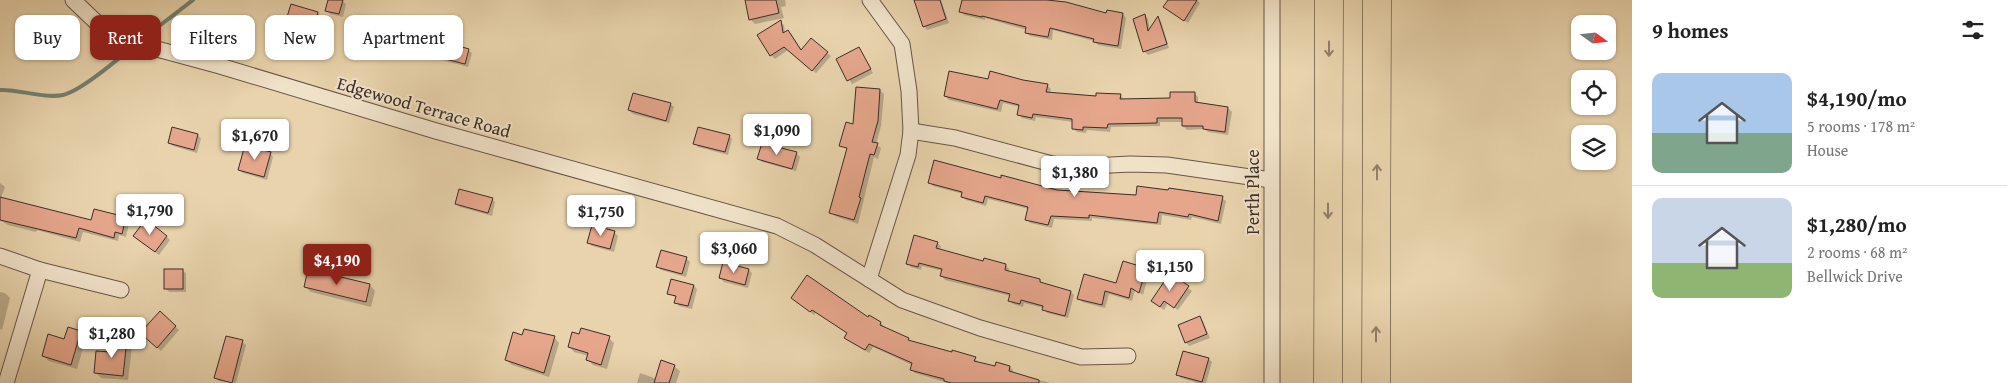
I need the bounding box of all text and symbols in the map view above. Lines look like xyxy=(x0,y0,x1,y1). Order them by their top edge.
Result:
chip: Buy xyxy=(15,15,80,60)
chip: Rent xyxy=(90,15,161,60)
chip: Filters xyxy=(171,15,255,60)
chip: New xyxy=(265,15,334,60)
chip: Apartment xyxy=(344,15,463,60)
north arrow xyxy=(1571,15,1616,60)
map controls xyxy=(1571,15,1616,170)
text: 9 homes xyxy=(1652,15,1728,46)
icon: filters xyxy=(1959,16,1987,44)
one-way arrow xyxy=(1324,40,1334,56)
street label: Edgewood Terrace Road xyxy=(334,69,514,145)
button: locate xyxy=(1571,70,1616,115)
text: $4,190/mo xyxy=(1807,83,1907,114)
icon: home xyxy=(1692,93,1752,153)
pin: $1,090 xyxy=(736,114,818,156)
text: 5 rooms · 178 m² xyxy=(1807,114,1915,138)
text: $1,090 xyxy=(754,118,800,142)
pin: $1,670 xyxy=(214,119,296,161)
text: $1,670 xyxy=(232,123,278,147)
button: layers xyxy=(1571,125,1616,170)
text: House xyxy=(1807,138,1848,162)
street label: Perth Place xyxy=(1239,149,1266,235)
pin: $1,380 xyxy=(1034,156,1116,198)
text: $1,380 xyxy=(1052,160,1098,184)
one-way arrow xyxy=(1372,164,1382,180)
pin: $1,790 xyxy=(109,194,191,236)
pin: $1,750 xyxy=(560,194,642,237)
text: $1,790 xyxy=(127,198,173,222)
text: $1,750 xyxy=(578,199,624,223)
one-way arrow xyxy=(1323,202,1333,219)
text: $1,280/mo xyxy=(1807,209,1907,240)
icon: home xyxy=(1692,218,1752,278)
pin: $3,060 xyxy=(693,232,775,274)
text: $3,060 xyxy=(711,236,757,260)
text: 2 rooms · 68 m² xyxy=(1807,240,1907,264)
pin: $4,190 xyxy=(296,244,378,286)
text: $4,190 xyxy=(314,248,360,272)
pin: $1,150 xyxy=(1129,250,1211,292)
text: $1,150 xyxy=(1147,254,1193,278)
text: Bellwick Drive xyxy=(1807,264,1903,288)
pin: $1,280 xyxy=(71,316,153,359)
text: $1,280 xyxy=(89,321,135,345)
one-way arrow xyxy=(1371,327,1381,343)

